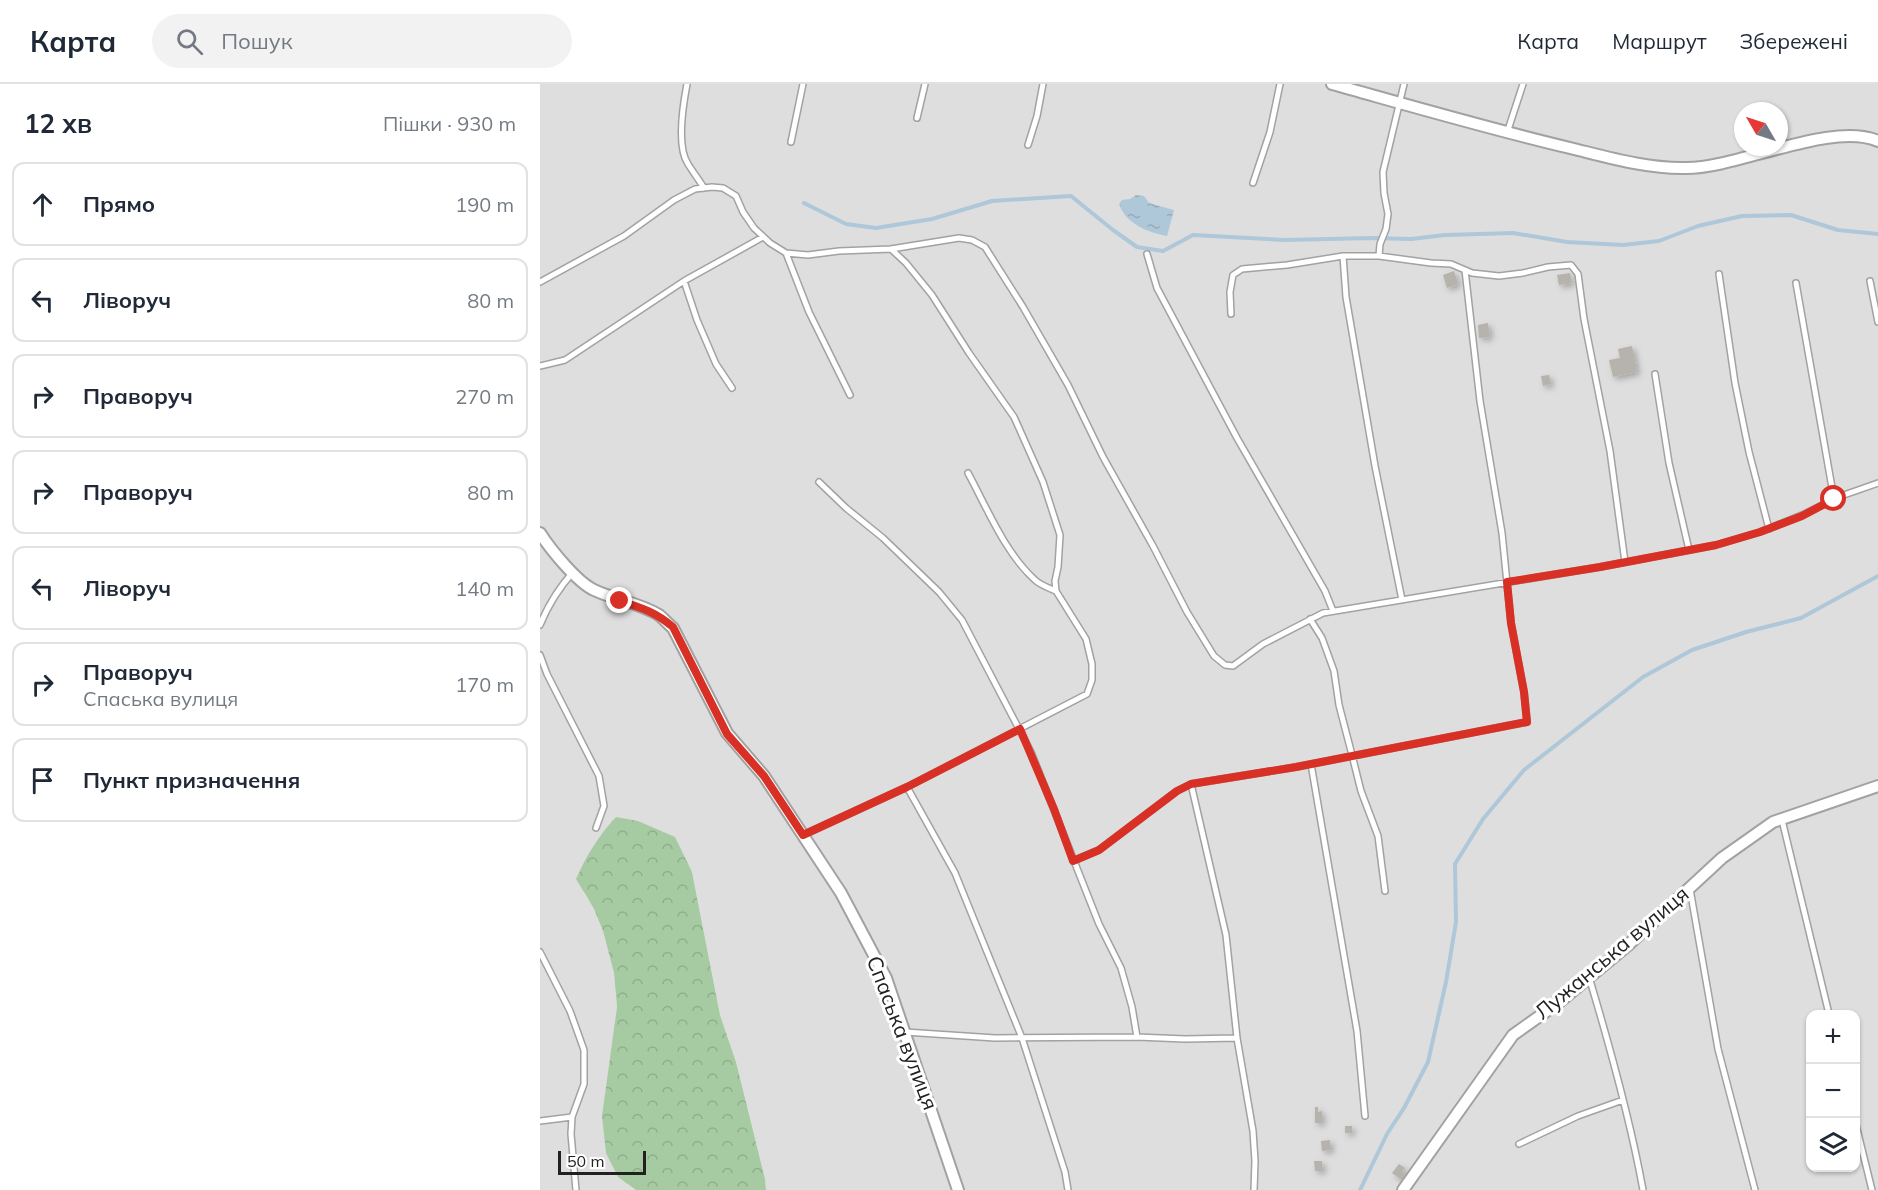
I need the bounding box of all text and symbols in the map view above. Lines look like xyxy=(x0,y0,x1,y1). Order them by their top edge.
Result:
search box xyxy=(152,14,572,68)
text: Карта xyxy=(30,24,116,59)
icon: search xyxy=(173,25,206,58)
text: Пошук xyxy=(221,27,292,55)
text: Карта xyxy=(1517,28,1579,54)
text: Маршрут xyxy=(1612,28,1707,54)
text: Збережені xyxy=(1740,28,1848,54)
north arrow xyxy=(1734,102,1788,156)
text: 12 хв xyxy=(24,107,92,140)
text: Пішки · 930 m xyxy=(383,111,516,136)
icon: ahead xyxy=(26,188,59,221)
text: Прямо xyxy=(83,190,155,218)
text: 190 m xyxy=(455,192,514,217)
icon: left xyxy=(26,284,59,317)
text: Ліворуч xyxy=(83,286,171,314)
text: 80 m xyxy=(467,288,514,313)
icon: right xyxy=(26,380,59,413)
text: Праворуч xyxy=(83,382,193,410)
text: 270 m xyxy=(455,384,514,409)
icon: right xyxy=(26,476,59,509)
text: Праворуч xyxy=(83,478,193,506)
text: 80 m xyxy=(467,480,514,505)
route start xyxy=(1820,485,1846,511)
icon: left xyxy=(26,572,59,605)
text: Ліворуч xyxy=(83,574,171,602)
text: 140 m xyxy=(455,576,514,601)
route end xyxy=(606,587,632,613)
text: Праворуч xyxy=(83,658,193,686)
icon: right xyxy=(26,668,59,701)
text: 170 m xyxy=(455,672,514,697)
text: Спаська вулиця xyxy=(83,686,238,711)
icon: arrive xyxy=(26,764,59,797)
text: Пункт призначення xyxy=(83,766,300,794)
street label: Лужанська вулиця xyxy=(1529,880,1694,1024)
street label: Спаська вулиця xyxy=(862,952,944,1113)
map controls xyxy=(1806,1010,1860,1172)
button: + xyxy=(1806,1010,1860,1064)
button: − xyxy=(1806,1064,1860,1118)
button: layers xyxy=(1806,1118,1860,1172)
scale bar xyxy=(558,1148,646,1176)
text: 50 m xyxy=(567,1151,604,1171)

